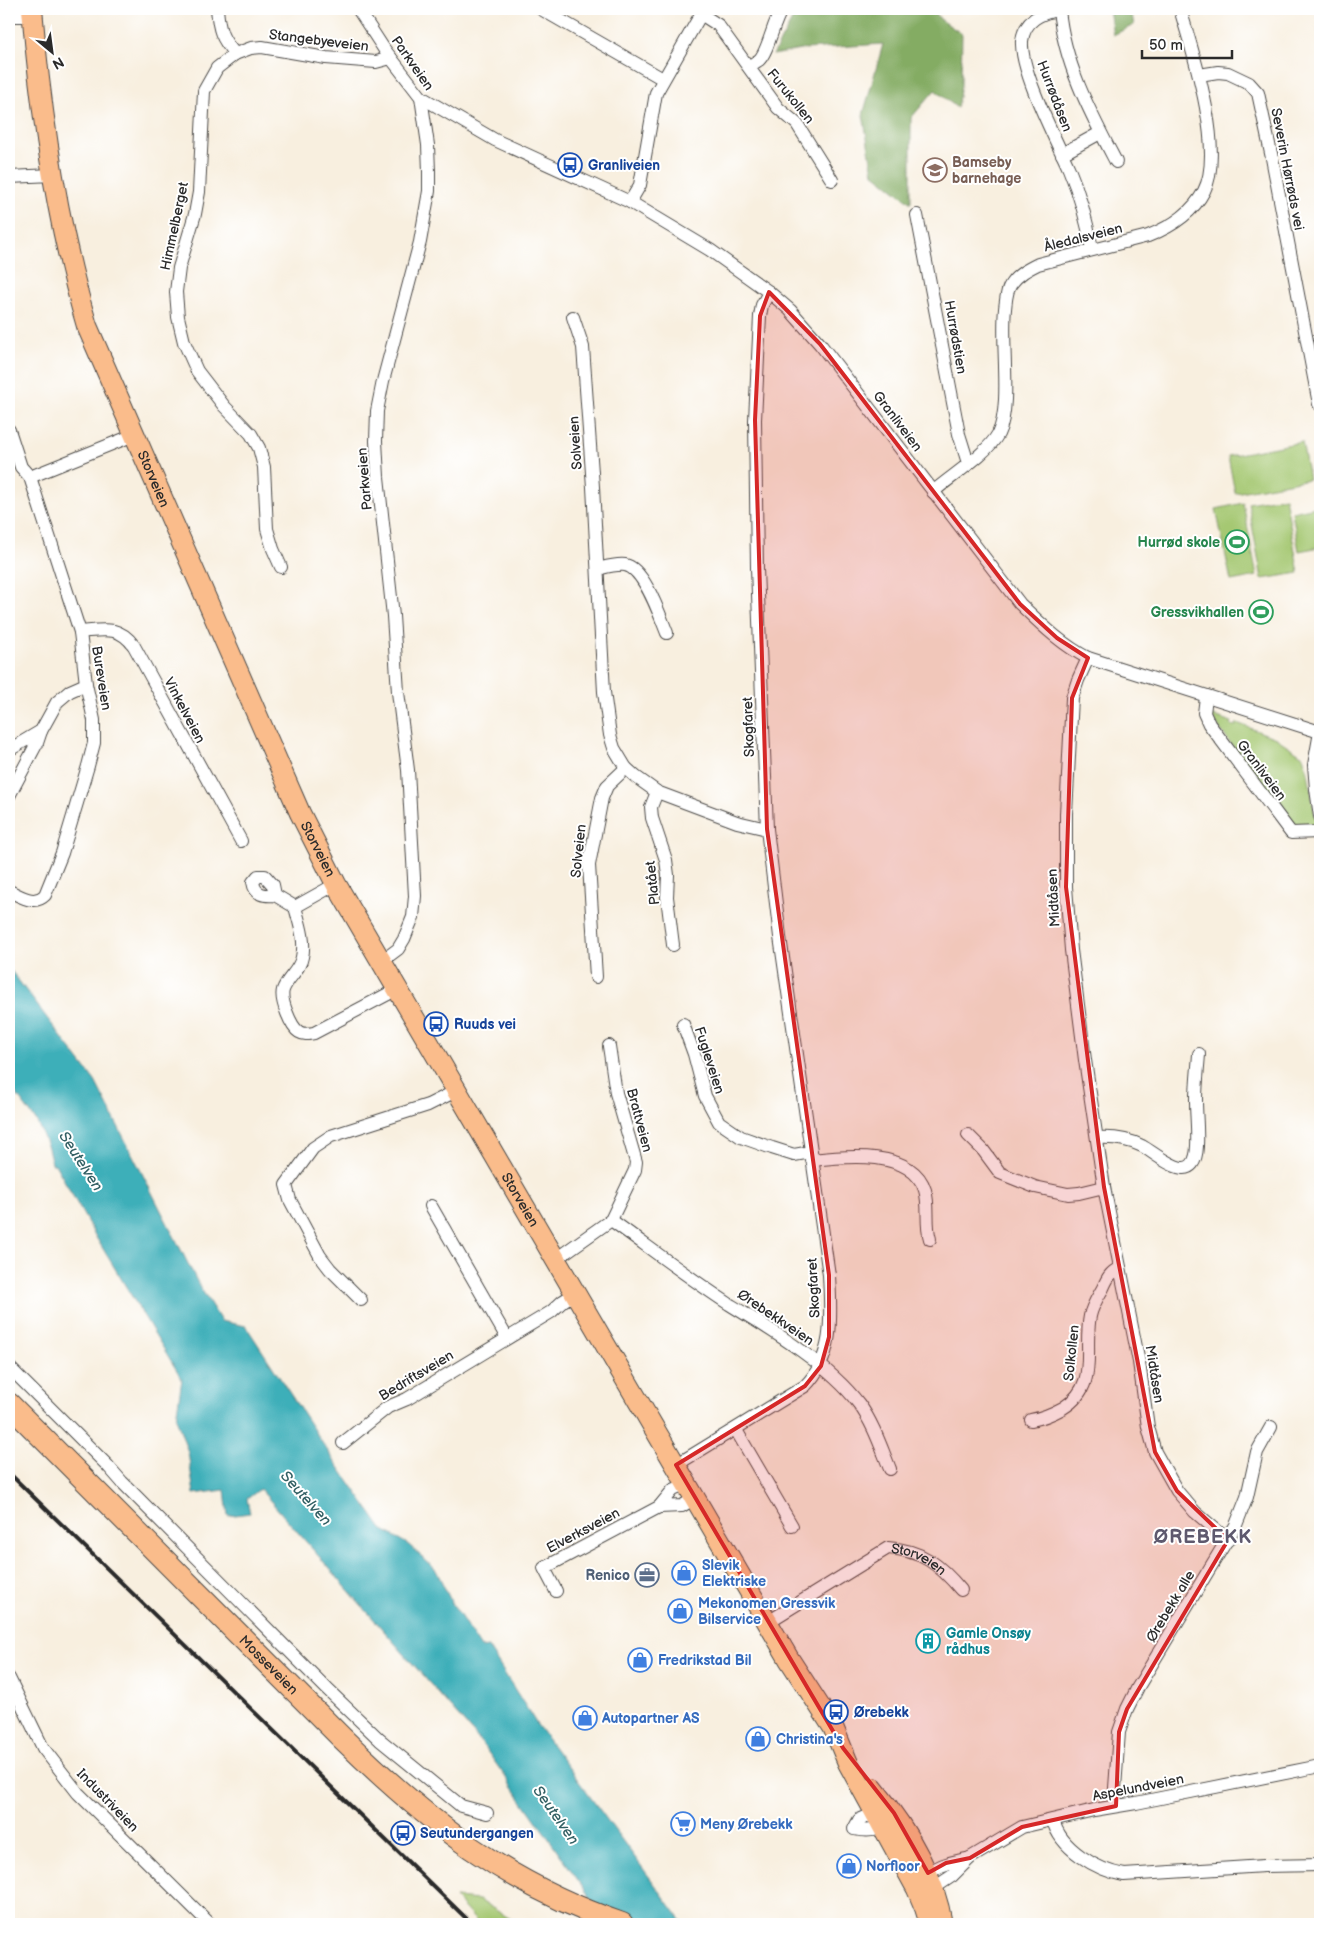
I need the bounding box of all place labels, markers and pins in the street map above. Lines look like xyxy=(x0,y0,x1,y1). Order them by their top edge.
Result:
bus stop icon: Granliveien xyxy=(557,152,583,178)
place label: Bamseby barnehage xyxy=(952,154,1021,187)
place label: Granliveien xyxy=(588,157,660,174)
school or university icon: Bamseby barnehage xyxy=(922,157,948,183)
sports icon: Hurrød skole xyxy=(1224,529,1250,555)
place label: Hurrød skole xyxy=(1138,534,1220,551)
sports icon: Gressvikhallen xyxy=(1248,599,1274,625)
place label: Gressvikhallen xyxy=(1151,604,1244,621)
bus stop icon: Ruuds vei xyxy=(423,1011,449,1037)
place label: Ruuds vei xyxy=(454,1016,516,1033)
place label: Slevik Elektriske xyxy=(702,1557,766,1590)
shop icon: Slevik Elektriske xyxy=(671,1560,697,1586)
office icon: Renico xyxy=(634,1562,660,1588)
place label: Renico xyxy=(585,1567,630,1584)
place label: Mekonomen Gressvik Bilservice xyxy=(698,1595,836,1628)
shop icon: Mekonomen Gressvik Bilservice xyxy=(667,1598,693,1624)
place label: Gamle Onsøy rådhus xyxy=(946,1625,1031,1658)
building icon: Gamle Onsøy rådhus xyxy=(915,1628,941,1654)
shop icon: Fredrikstad Bil xyxy=(627,1647,653,1673)
place label: Fredrikstad Bil xyxy=(658,1652,752,1669)
bus stop icon: Ørebekk xyxy=(823,1699,849,1725)
place label: Ørebekk xyxy=(854,1704,909,1721)
shop icon: Autopartner AS xyxy=(572,1705,598,1731)
place label: Autopartner AS xyxy=(601,1710,700,1727)
shop icon: Christina's xyxy=(745,1726,771,1752)
place label: Christina's xyxy=(776,1731,843,1748)
supermarket icon: Meny Ørebekk xyxy=(670,1811,696,1837)
place label: Meny Ørebekk xyxy=(700,1816,793,1833)
bus stop icon: Seutundergangen xyxy=(390,1820,416,1846)
place label: Seutundergangen xyxy=(420,1825,534,1842)
shop icon: Norfloor xyxy=(836,1853,862,1879)
place label: Norfloor xyxy=(866,1858,920,1875)

